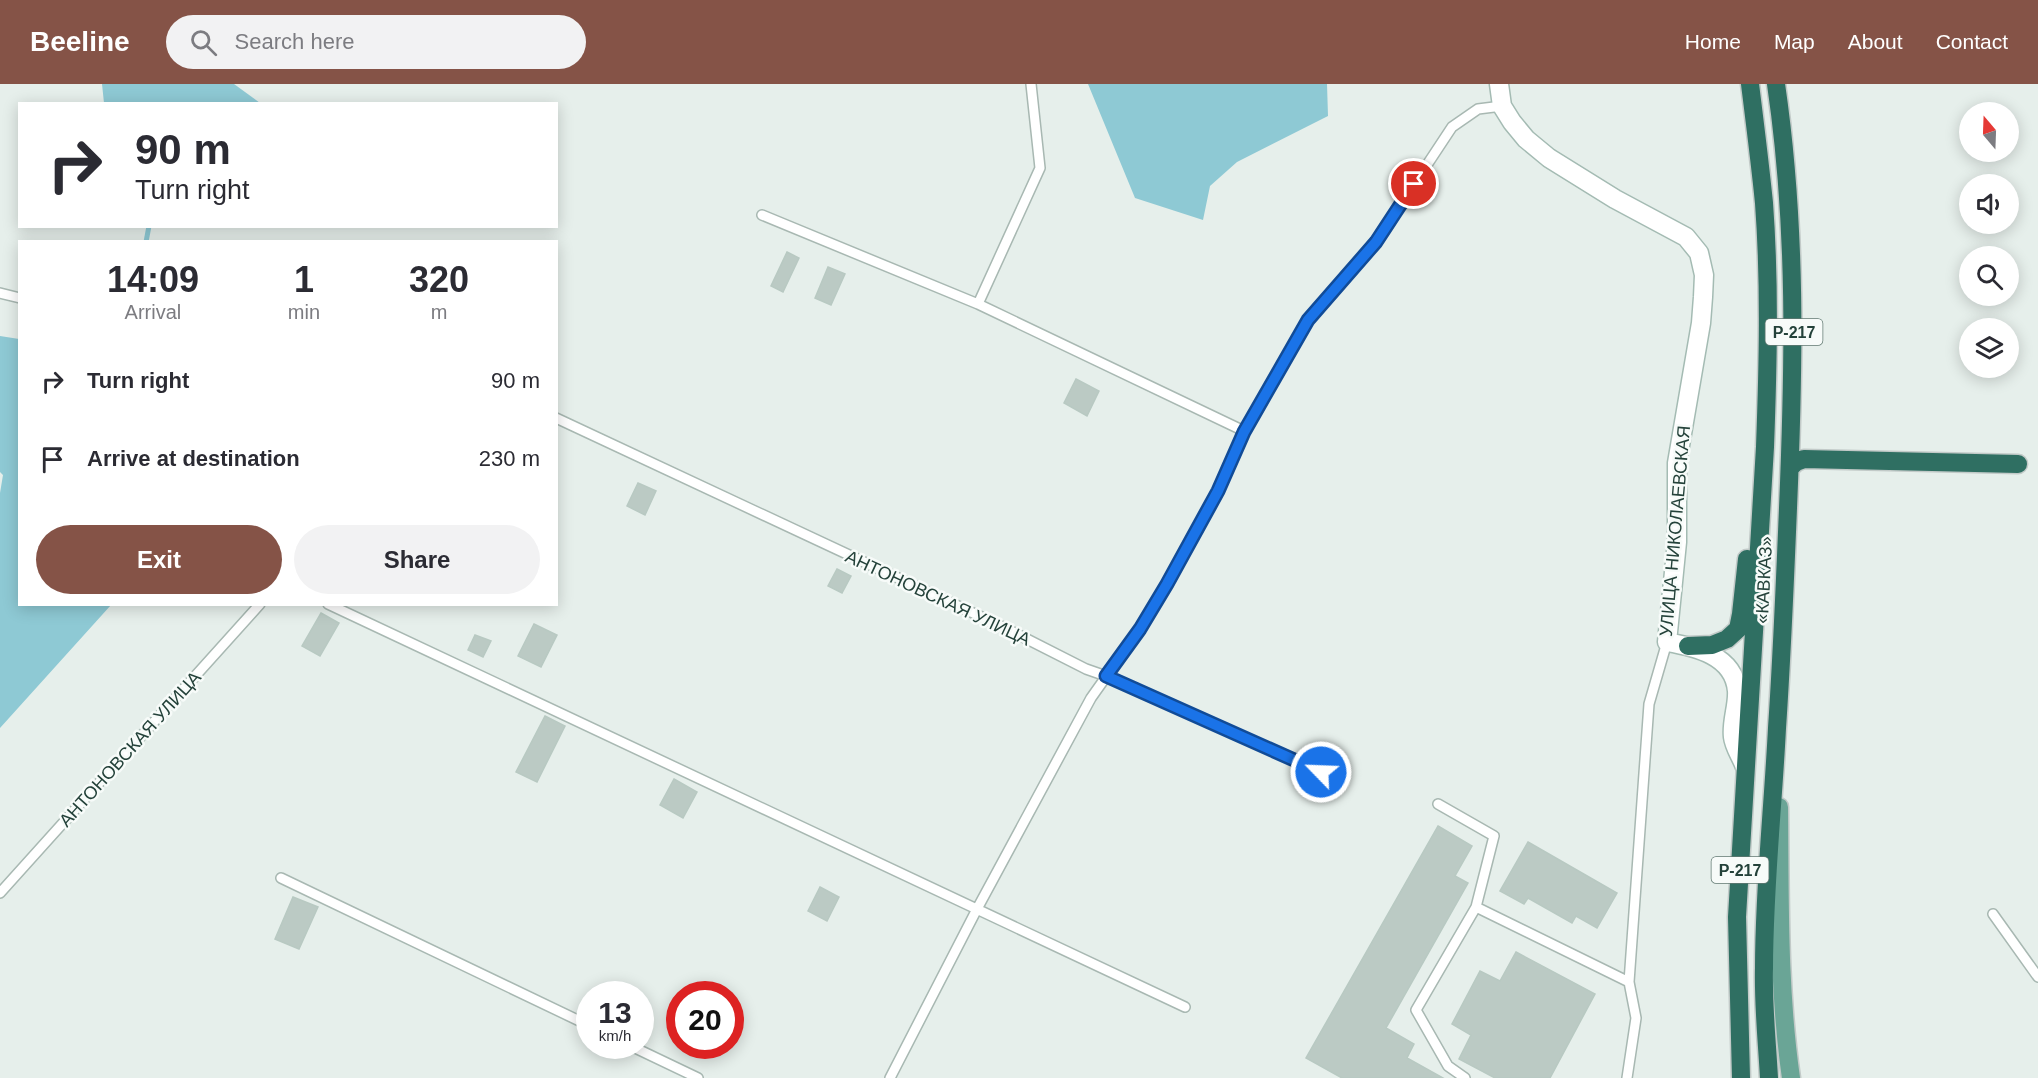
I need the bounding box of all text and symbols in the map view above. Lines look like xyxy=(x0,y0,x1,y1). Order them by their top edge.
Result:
search box xyxy=(166,15,586,69)
text: Beeline xyxy=(30,26,130,57)
icon: search xyxy=(187,26,220,59)
text: Search here xyxy=(235,29,354,54)
text: Home xyxy=(1685,30,1741,53)
text: Map xyxy=(1774,30,1815,53)
text: About xyxy=(1848,30,1903,53)
text: Contact xyxy=(1936,30,2008,53)
north arrow xyxy=(1959,102,2019,162)
map controls xyxy=(1959,102,2019,378)
icon: right xyxy=(36,126,114,204)
text: 90 m xyxy=(135,126,231,173)
pin xyxy=(1388,158,1439,209)
icon: arrive xyxy=(1397,167,1430,200)
button: sound xyxy=(1959,174,2019,234)
text: Turn right xyxy=(135,175,250,205)
button: search xyxy=(1959,246,2019,306)
text: 14:09 xyxy=(107,259,199,300)
text: 1 xyxy=(294,259,314,300)
text: 320 xyxy=(409,259,469,300)
text: Arrival xyxy=(125,301,181,323)
text: min xyxy=(288,301,320,323)
text: m xyxy=(431,301,447,323)
button: layers xyxy=(1959,318,2019,378)
road number: Р-217 xyxy=(1766,319,1822,345)
icon: right xyxy=(36,365,69,398)
text: Turn right xyxy=(87,368,189,393)
text: 90 m xyxy=(491,368,540,393)
street label: УЛИЦА НИКОЛАЕВСКАЯ xyxy=(1656,425,1694,637)
icon: arrive xyxy=(36,443,69,476)
text: Arrive at destination xyxy=(87,446,300,471)
text: 230 m xyxy=(479,446,540,471)
button: Exit xyxy=(36,525,282,594)
button: Share xyxy=(294,525,540,594)
street label: «КАВКАЗ» xyxy=(1752,536,1776,624)
street label: АНТОНОВСКАЯ УЛИЦА xyxy=(842,546,1034,650)
street label: АНТОНОВСКАЯ УЛИЦА xyxy=(55,667,205,831)
position arrow xyxy=(1289,740,1353,804)
road number: Р-217 xyxy=(1712,857,1768,883)
speed limit sign: 20 xyxy=(666,981,744,1059)
text: 13 xyxy=(598,996,632,1029)
text: km/h xyxy=(599,1027,631,1044)

